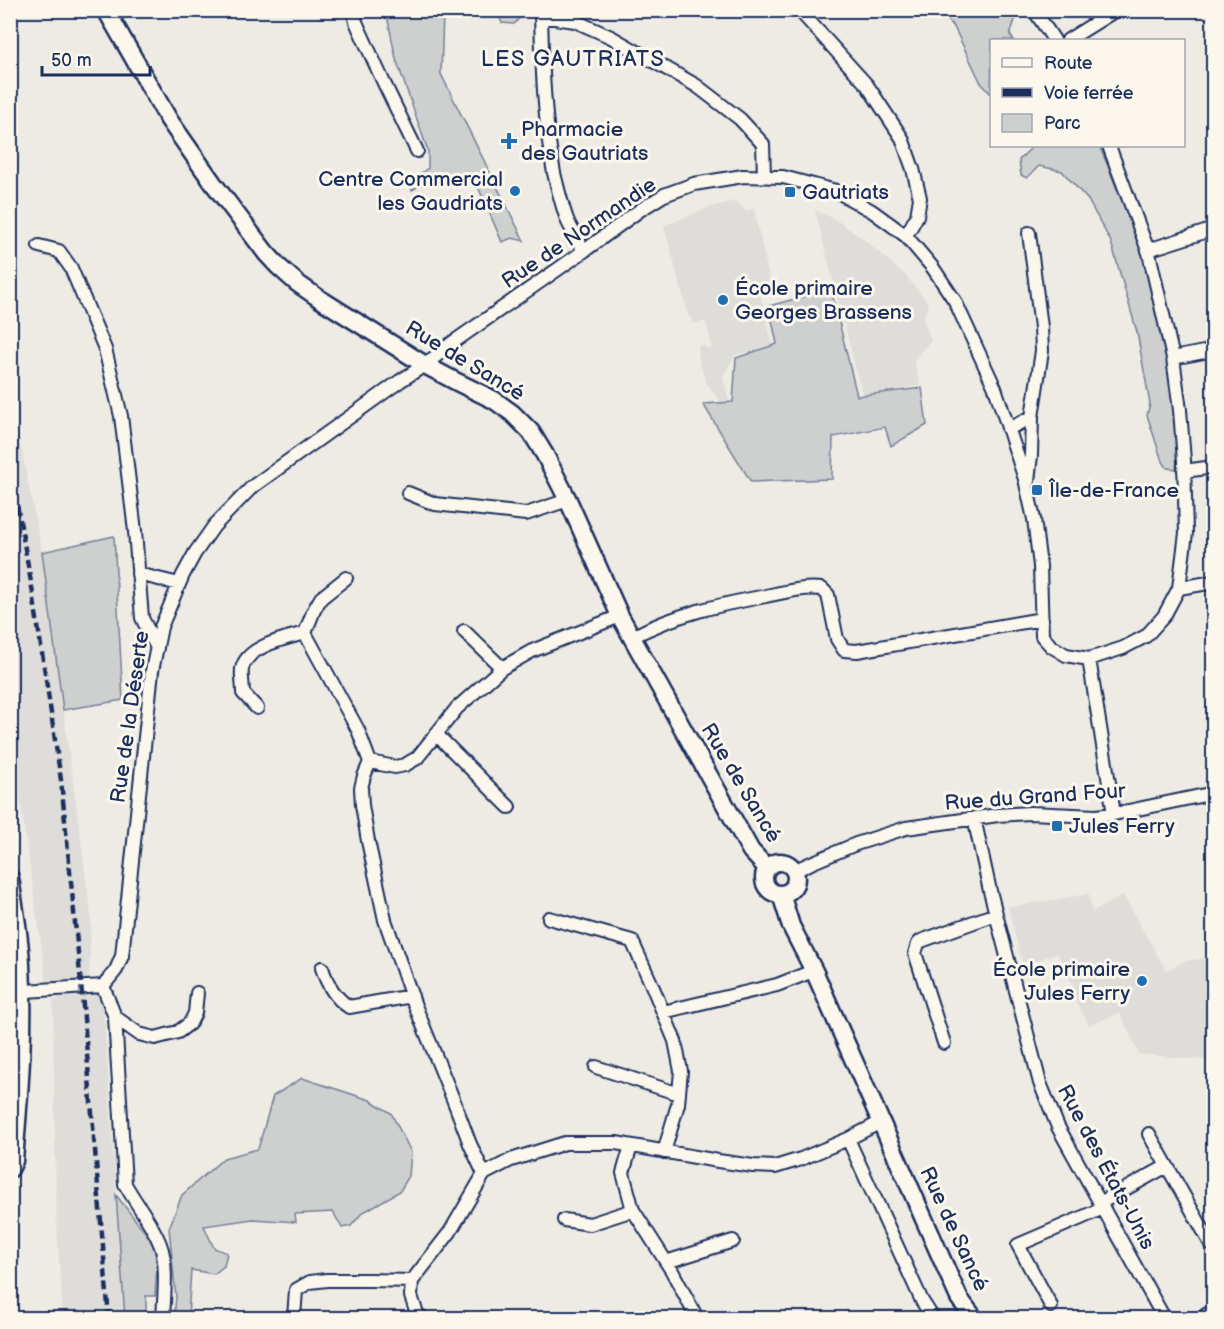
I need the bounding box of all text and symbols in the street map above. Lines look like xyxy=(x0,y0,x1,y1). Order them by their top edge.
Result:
scale bar xyxy=(42,39,150,77)
legend xyxy=(990,39,1185,147)
district label: LES GAUTRIATS xyxy=(481,46,665,73)
text: 50 m xyxy=(51,50,92,71)
text: Route xyxy=(1044,53,1093,74)
text: Voie ferrée xyxy=(1044,83,1134,104)
text: Parc xyxy=(1044,113,1081,134)
place label: Pharmacie des Gautriats xyxy=(521,117,648,166)
marker: Pharmacie des Gautriats xyxy=(502,134,516,148)
place label: Centre Commercial les Gaudriats xyxy=(318,167,503,216)
street label: Rue de Normandie xyxy=(497,172,661,294)
place label: Gautriats xyxy=(802,180,889,205)
marker: Centre Commercial les Gaudriats xyxy=(508,184,522,198)
marker: Gautriats xyxy=(783,185,797,199)
place label: École primaire Georges Brassens xyxy=(735,276,912,325)
marker: École primaire Georges Brassens xyxy=(716,293,730,307)
street label: Rue de Sancé xyxy=(401,316,529,407)
place label: Île-de-France xyxy=(1048,478,1179,503)
marker: Île-de-France xyxy=(1030,483,1044,497)
street label: Rue de la Déserte xyxy=(106,629,154,805)
street label: Rue de Sancé xyxy=(696,719,787,847)
street label: Rue du Grand Four xyxy=(944,778,1127,816)
place label: Jules Ferry xyxy=(1069,814,1175,839)
marker: Jules Ferry xyxy=(1050,819,1064,833)
place label: École primaire Jules Ferry xyxy=(992,957,1131,1006)
marker: École primaire Jules Ferry xyxy=(1135,974,1149,988)
street label: Rue des États-Unis xyxy=(1052,1080,1160,1254)
street label: Rue de Sancé xyxy=(914,1163,994,1296)

